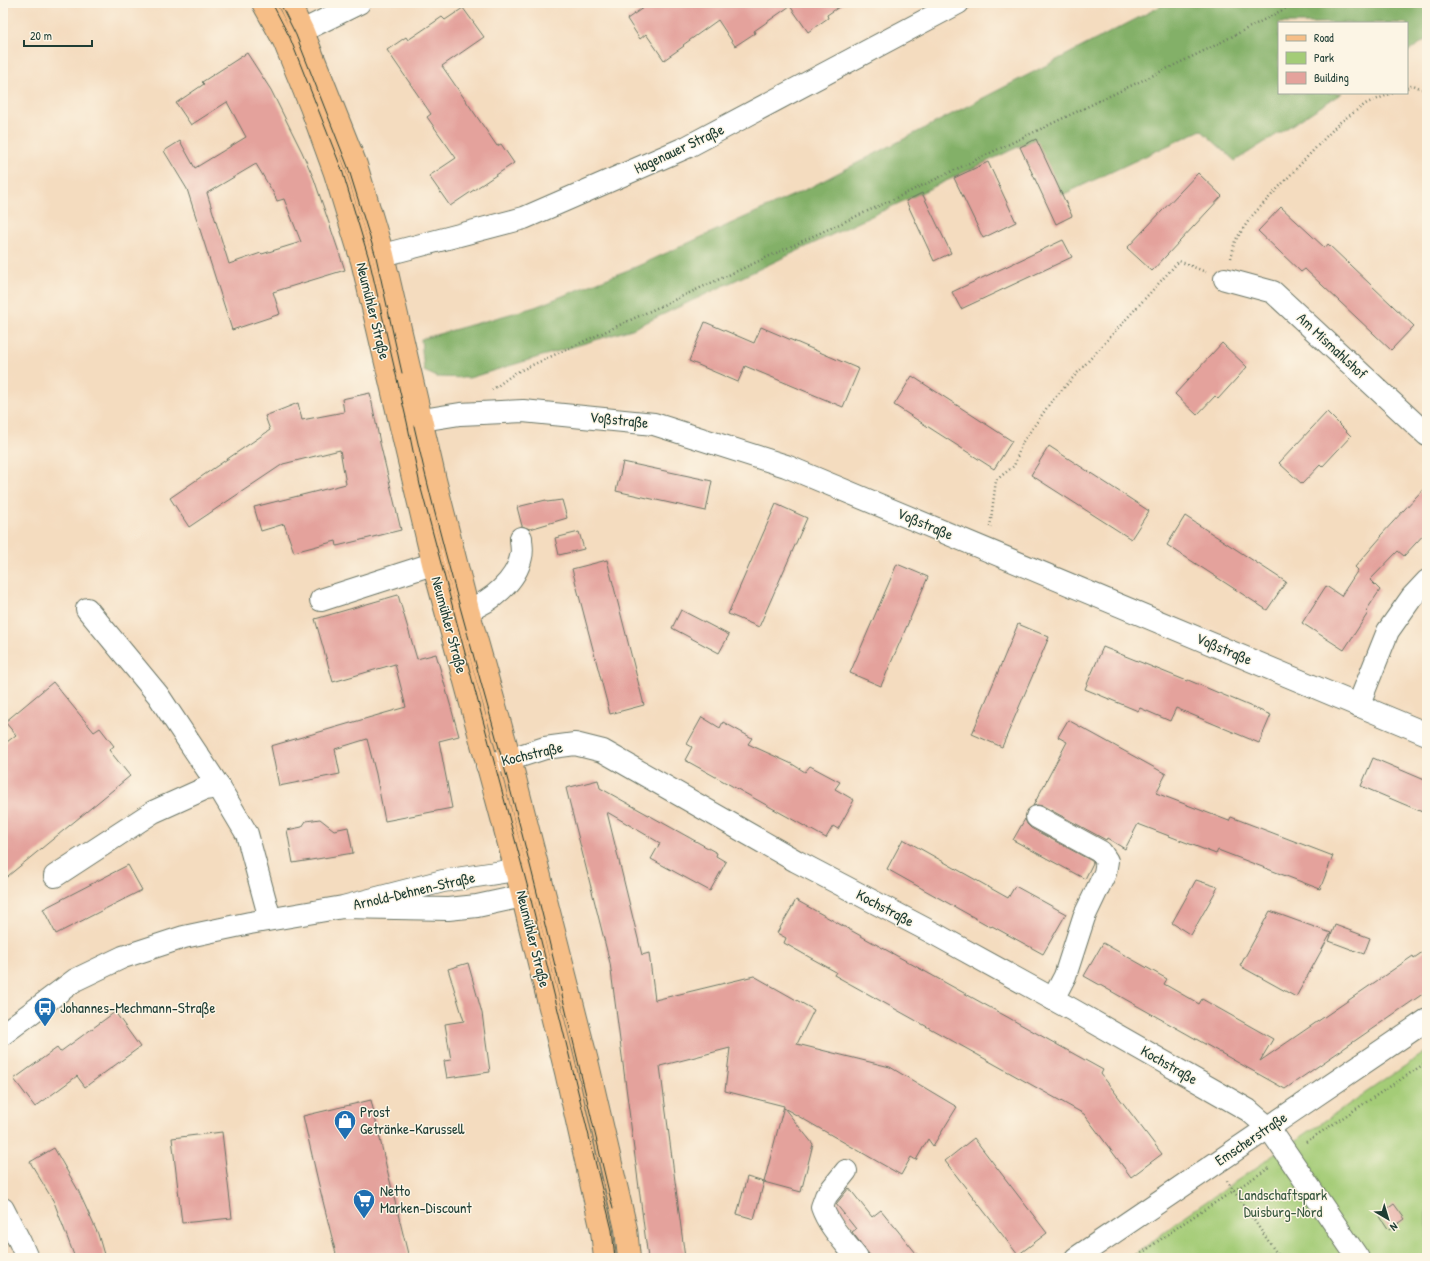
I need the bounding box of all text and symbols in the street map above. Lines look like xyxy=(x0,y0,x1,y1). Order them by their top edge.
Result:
scale bar xyxy=(24,22,92,48)
legend xyxy=(1278,22,1408,94)
text: 20 m xyxy=(30,27,52,44)
text: Road xyxy=(1314,29,1334,46)
text: Park xyxy=(1314,49,1334,66)
text: Building xyxy=(1314,69,1349,86)
street label: Hagenauer Straße xyxy=(630,119,727,179)
street label: Neumühler Straße xyxy=(351,260,396,362)
street label: Am Mismahlshof xyxy=(1293,308,1372,384)
street label: Voßstraße xyxy=(589,406,649,433)
street label: Voßstraße xyxy=(894,502,956,545)
street label: Neumühler Straße xyxy=(426,574,472,676)
street label: Voßstraße xyxy=(1193,627,1255,670)
street label: Kochstraße xyxy=(499,736,565,771)
street label: Arnold-Dehnen-Straße xyxy=(351,866,477,915)
street label: Kochstraße xyxy=(853,884,918,932)
street label: Neumühler Straße xyxy=(511,888,556,990)
bus stop icon: Johannes-Mechmann-Straße xyxy=(32,995,58,1028)
place label: Johannes-Mechmann-Straße xyxy=(60,997,215,1018)
street label: Kochstraße xyxy=(1137,1040,1202,1089)
place label: Prost Getränke-Karussell xyxy=(360,1101,465,1139)
street label: Emscherstraße xyxy=(1210,1107,1291,1170)
shop icon: Prost Getränke-Karussell xyxy=(332,1108,358,1141)
place label: Netto Marken-Discount xyxy=(380,1180,473,1218)
park label: Landschaftspark Duisburg-Nord xyxy=(1239,1184,1327,1222)
supermarket icon: Netto Marken-Discount xyxy=(351,1187,377,1220)
north arrow xyxy=(1368,1199,1408,1239)
text: N xyxy=(1387,1220,1401,1234)

